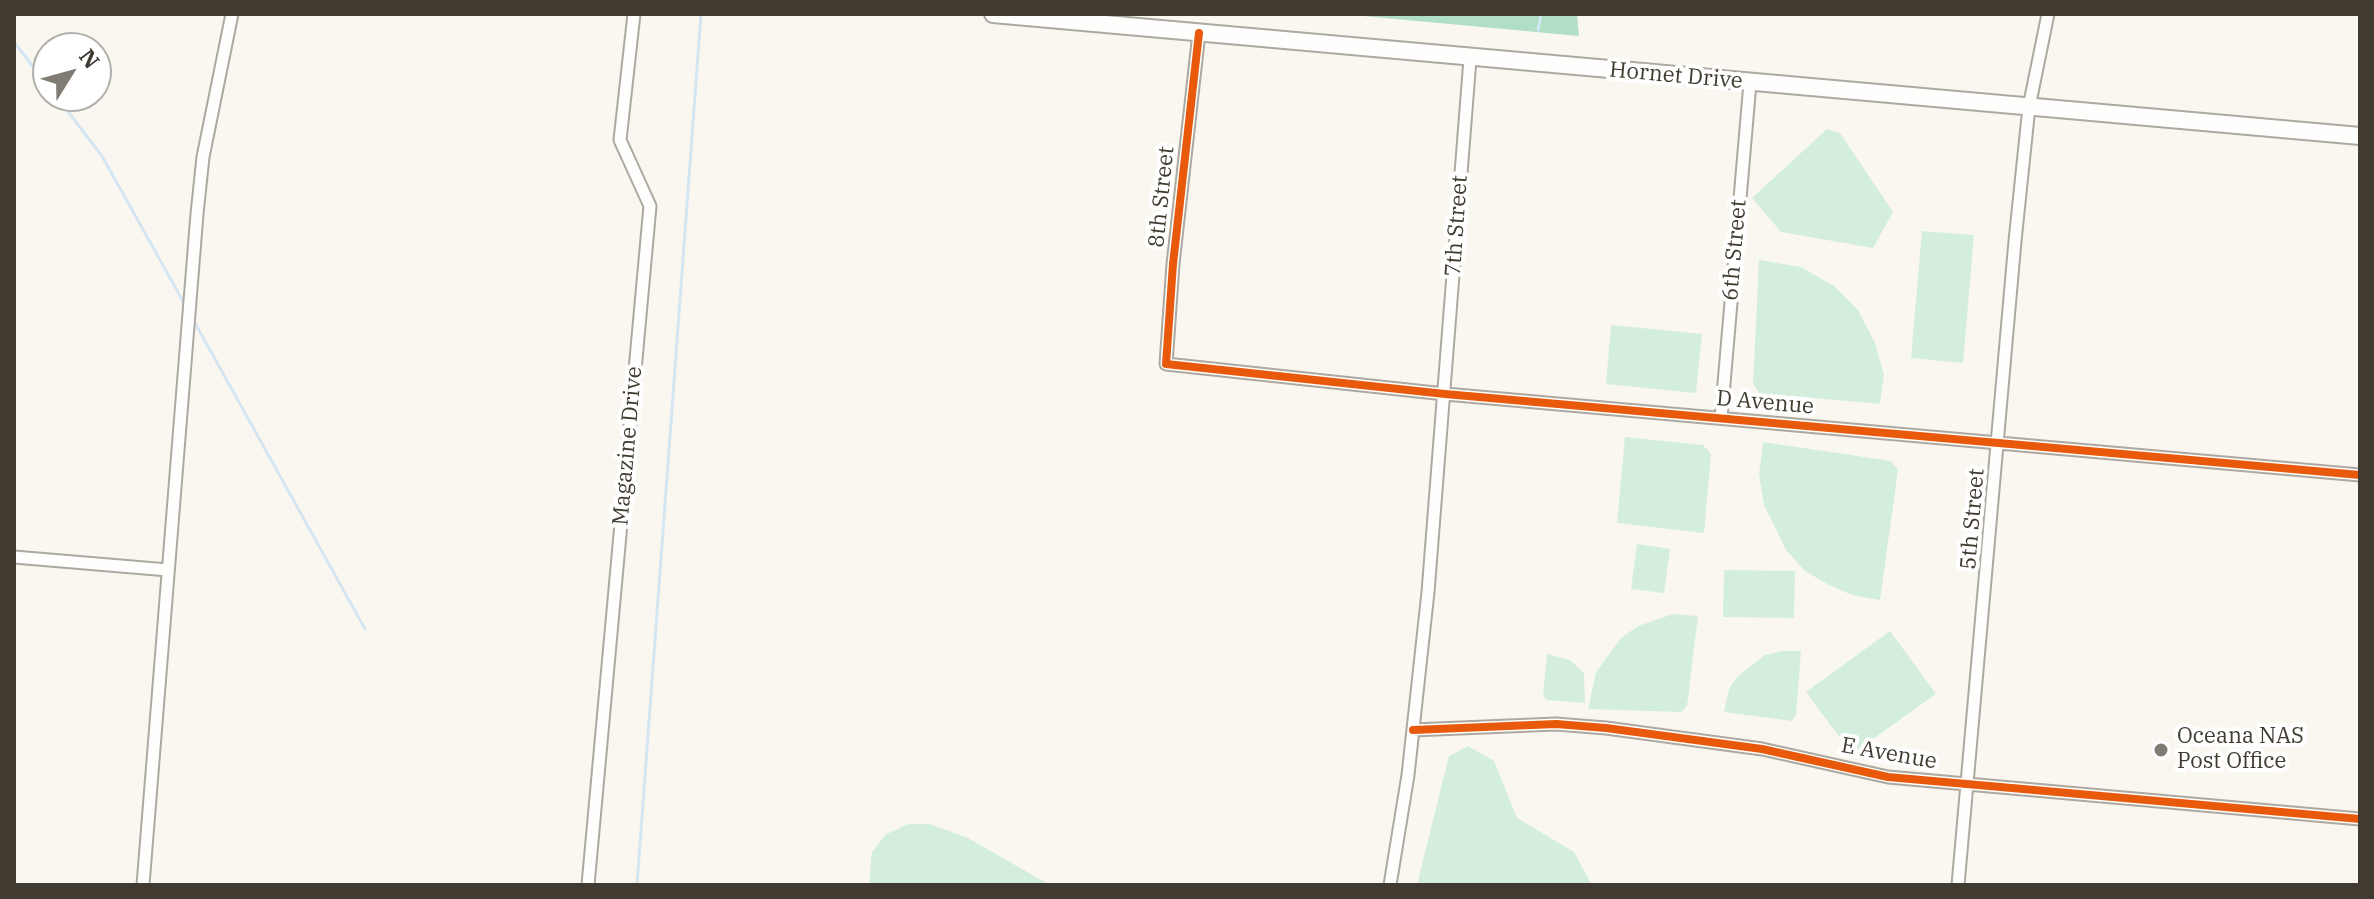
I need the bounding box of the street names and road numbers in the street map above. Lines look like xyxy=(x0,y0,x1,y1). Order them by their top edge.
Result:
street label: Hornet Drive xyxy=(1608,57,1744,95)
street label: 8th Street xyxy=(1144,145,1180,249)
street label: 7th Street xyxy=(1440,174,1474,278)
street label: 6th Street xyxy=(1717,198,1753,302)
street label: Magazine Drive xyxy=(608,365,648,527)
street label: D Avenue xyxy=(1715,386,1815,420)
street label: 5th Street xyxy=(1955,467,1991,571)
street label: E Avenue xyxy=(1839,733,1939,775)

